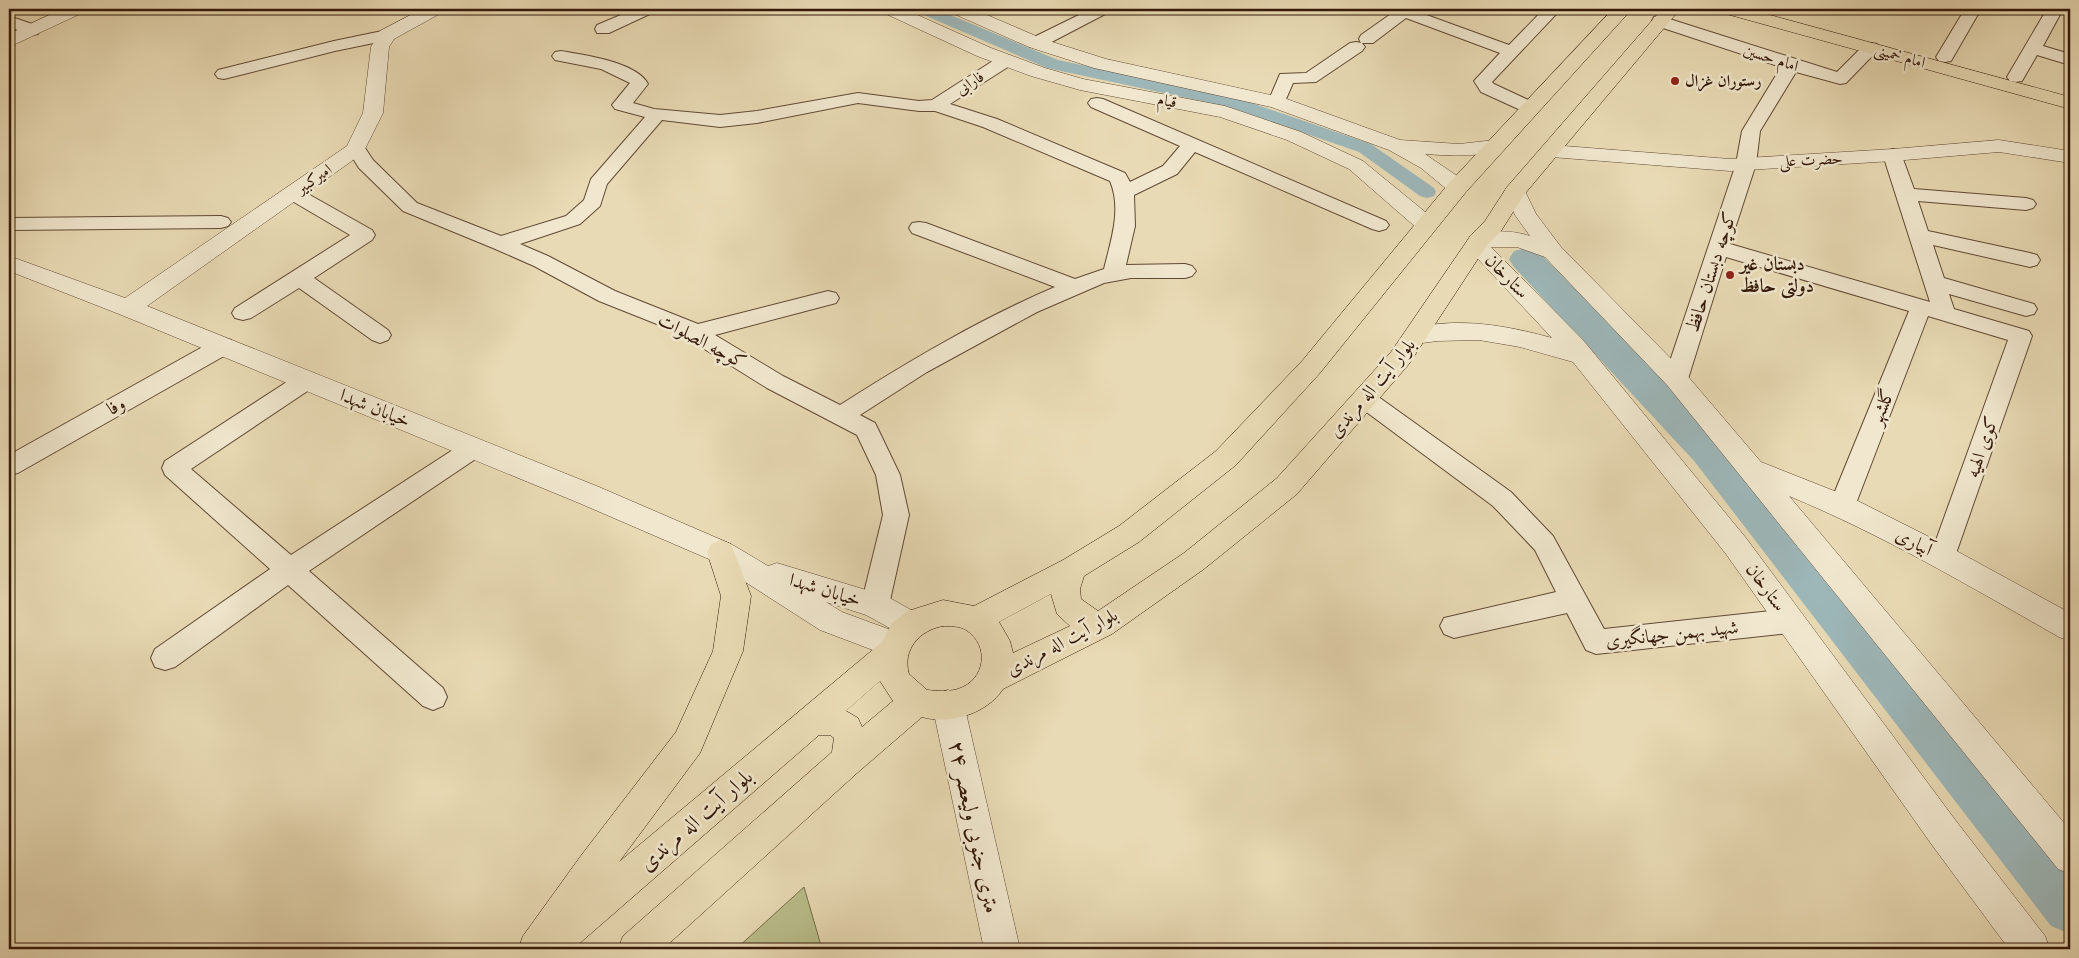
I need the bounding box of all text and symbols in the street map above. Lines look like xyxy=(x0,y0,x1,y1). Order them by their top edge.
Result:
street label: امام خمینی xyxy=(1871,38,1928,77)
street label: امام حسین xyxy=(1740,39,1801,80)
street label: فارابی xyxy=(951,66,989,100)
place label: رستوران غزال xyxy=(1685,70,1762,92)
marker: رستوران غزال xyxy=(1669,75,1681,87)
street label: قیام xyxy=(1155,88,1179,117)
street label: حضرت علی xyxy=(1779,147,1843,173)
street label: امیرکبیر xyxy=(290,159,336,200)
street label: کوچه دبستان حافظ xyxy=(1679,208,1743,336)
street label: ستارخان xyxy=(1479,248,1535,304)
place label: دبستان غیر دولتی حافظ xyxy=(1738,251,1814,299)
marker: دبستان غیر دولتی حافظ xyxy=(1724,269,1736,281)
street label: کوچه الصلوات xyxy=(653,307,751,375)
street label: بلوار آیت اله مرندی xyxy=(1323,333,1421,443)
street label: خیابان شهدا xyxy=(336,382,414,434)
street label: گلشهر xyxy=(1862,385,1901,431)
street label: وفا xyxy=(102,390,130,422)
street label: کوی الهیه xyxy=(1959,413,2005,481)
street label: آبیاری xyxy=(1891,522,1939,563)
street label: ستارخان xyxy=(1740,557,1792,617)
street label: خیابان شهدا xyxy=(786,567,864,613)
street label: بلوار آیت اله مرندی xyxy=(1002,602,1122,682)
street label: شهید بهمن جهانگیری xyxy=(1604,614,1740,654)
street label: ۲۴ متری جنوبی ولیعصر xyxy=(940,738,1007,916)
street label: بلوار آیت اله مرندی xyxy=(632,762,760,878)

